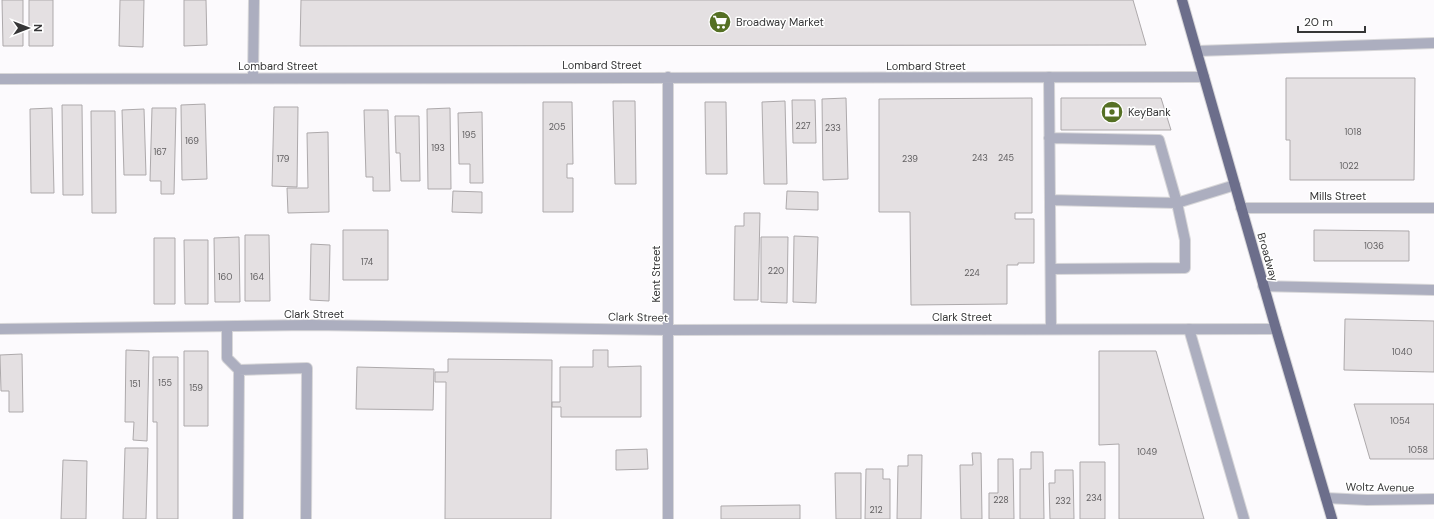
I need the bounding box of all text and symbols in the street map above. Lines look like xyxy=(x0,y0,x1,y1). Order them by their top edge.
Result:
north arrow xyxy=(8,8,48,48)
scale bar xyxy=(1298,8,1365,34)
supermarket icon: Broadway Market xyxy=(707,9,733,35)
text: 20 m xyxy=(1304,14,1333,30)
place label: Broadway Market xyxy=(736,15,824,29)
text: N xyxy=(31,24,45,32)
street label: Lombard Street xyxy=(562,58,642,72)
street label: Lombard Street xyxy=(238,59,318,73)
street label: Lombard Street xyxy=(886,59,966,73)
bank icon: KeyBank xyxy=(1099,99,1125,125)
place label: KeyBank xyxy=(1128,105,1171,119)
house number: 227 xyxy=(795,120,811,132)
house number: 205 xyxy=(549,121,565,133)
house number: 233 xyxy=(825,122,841,134)
house number: 1018 xyxy=(1344,126,1362,138)
house number: 195 xyxy=(462,129,476,141)
house number: 169 xyxy=(185,135,199,147)
house number: 193 xyxy=(431,142,445,154)
house number: 167 xyxy=(153,146,167,158)
house number: 243 xyxy=(972,152,988,164)
house number: 245 xyxy=(998,152,1014,164)
house number: 179 xyxy=(276,153,290,165)
house number: 239 xyxy=(902,153,918,165)
house number: 1022 xyxy=(1339,160,1359,172)
street label: Mills Street xyxy=(1310,189,1366,203)
street label: Broadway xyxy=(1254,231,1282,283)
house number: 1036 xyxy=(1364,240,1384,252)
street label: Kent Street xyxy=(649,245,663,303)
house number: 174 xyxy=(361,256,374,268)
house number: 220 xyxy=(768,265,784,277)
house number: 224 xyxy=(964,267,980,279)
house number: 160 xyxy=(218,271,232,283)
house number: 164 xyxy=(250,271,264,283)
street label: Clark Street xyxy=(284,307,344,321)
street label: Clark Street xyxy=(608,309,668,325)
street label: Clark Street xyxy=(932,310,992,324)
house number: 1040 xyxy=(1392,346,1412,358)
house number: 155 xyxy=(158,377,172,389)
house number: 151 xyxy=(129,378,141,390)
house number: 159 xyxy=(189,382,203,394)
house number: 1054 xyxy=(1390,415,1410,427)
house number: 1058 xyxy=(1408,444,1428,456)
house number: 1049 xyxy=(1137,446,1157,458)
street label: Woltz Avenue xyxy=(1346,479,1414,495)
house number: 234 xyxy=(1086,492,1103,504)
house number: 228 xyxy=(993,494,1009,506)
house number: 232 xyxy=(1055,495,1071,507)
house number: 212 xyxy=(869,504,883,516)

